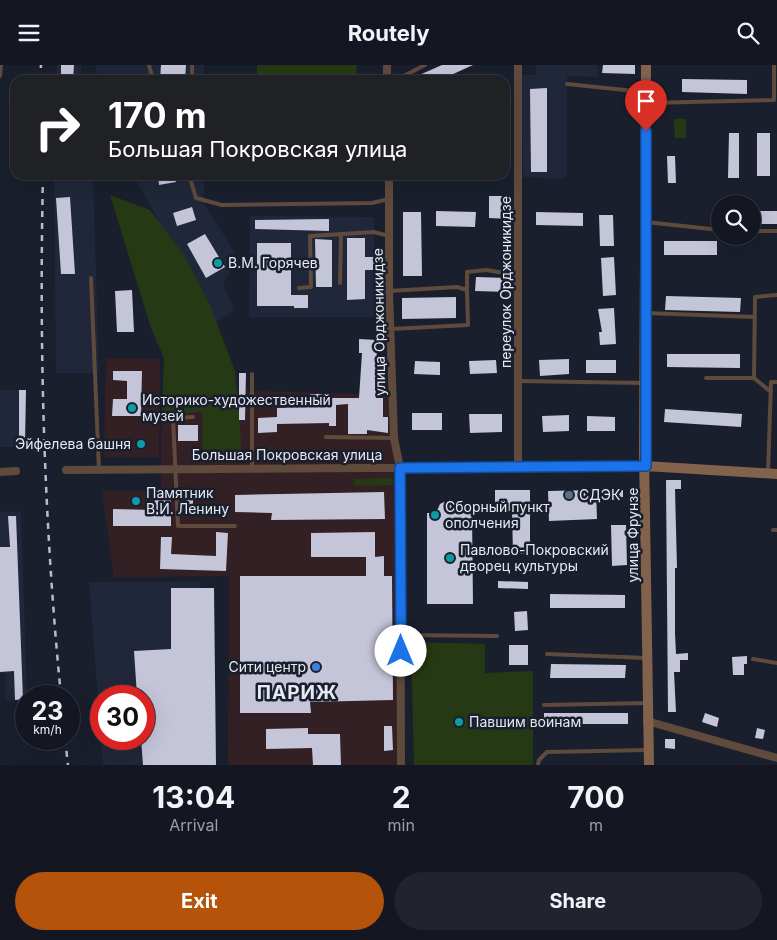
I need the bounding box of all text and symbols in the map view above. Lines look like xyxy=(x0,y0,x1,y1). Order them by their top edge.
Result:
icon: menu xyxy=(15,19,43,47)
icon: search xyxy=(734,19,762,47)
text: Routely xyxy=(348,20,429,46)
pin xyxy=(625,80,667,131)
icon: arrive xyxy=(632,87,660,115)
text: 170 m xyxy=(108,94,207,136)
icon: right xyxy=(25,95,90,160)
text: Большая Покровская улица xyxy=(108,136,407,162)
map controls xyxy=(711,195,761,245)
button: search xyxy=(711,195,761,245)
street label: переулок Орджоникидзе xyxy=(497,196,514,368)
street label: улица Орджоникидзе xyxy=(369,248,388,396)
place label: В.М. Горячев xyxy=(228,254,318,271)
marker: В.М. Горячев xyxy=(212,257,224,269)
place label: Историко-художественный музей xyxy=(142,391,331,424)
marker: Историко-художественный музей xyxy=(126,402,138,414)
place label: Эйфелева башня xyxy=(15,435,131,452)
marker: Эйфелева башня xyxy=(135,438,147,450)
street label: Большая Покровская улица xyxy=(192,446,382,463)
place label: Памятник В.И. Ленину xyxy=(146,484,229,517)
place label: СДЭК xyxy=(579,486,621,503)
street label: улица Фрунзе xyxy=(624,488,641,582)
marker: СДЭК xyxy=(563,489,575,501)
marker: Памятник В.И. Ленину xyxy=(130,495,142,507)
place label: Сборный пункт ополчения xyxy=(445,498,550,531)
marker: Сборный пункт ополчения xyxy=(429,509,441,521)
place label: Павлово-Покровский дворец культуры xyxy=(460,541,609,574)
marker: Павлово-Покровский дворец культуры xyxy=(444,552,456,564)
position arrow xyxy=(374,624,426,676)
place label: Сити центр xyxy=(228,658,306,675)
marker: Сити центр xyxy=(310,661,322,673)
district label: ПАРИЖ xyxy=(257,681,337,704)
speed limit sign: 30 xyxy=(90,685,155,750)
text: 23 xyxy=(32,696,63,726)
place label: Павшим воинам xyxy=(469,713,581,730)
marker: Павшим воинам xyxy=(453,716,465,728)
text: km/h xyxy=(33,722,62,737)
text: 13:04 xyxy=(152,779,235,815)
text: 2 xyxy=(392,779,411,815)
text: 700 xyxy=(567,779,625,815)
text: Arrival xyxy=(169,815,218,835)
text: min xyxy=(388,815,415,835)
text: m xyxy=(589,815,603,835)
button: Exit xyxy=(15,872,384,930)
button: Share xyxy=(394,872,762,930)

